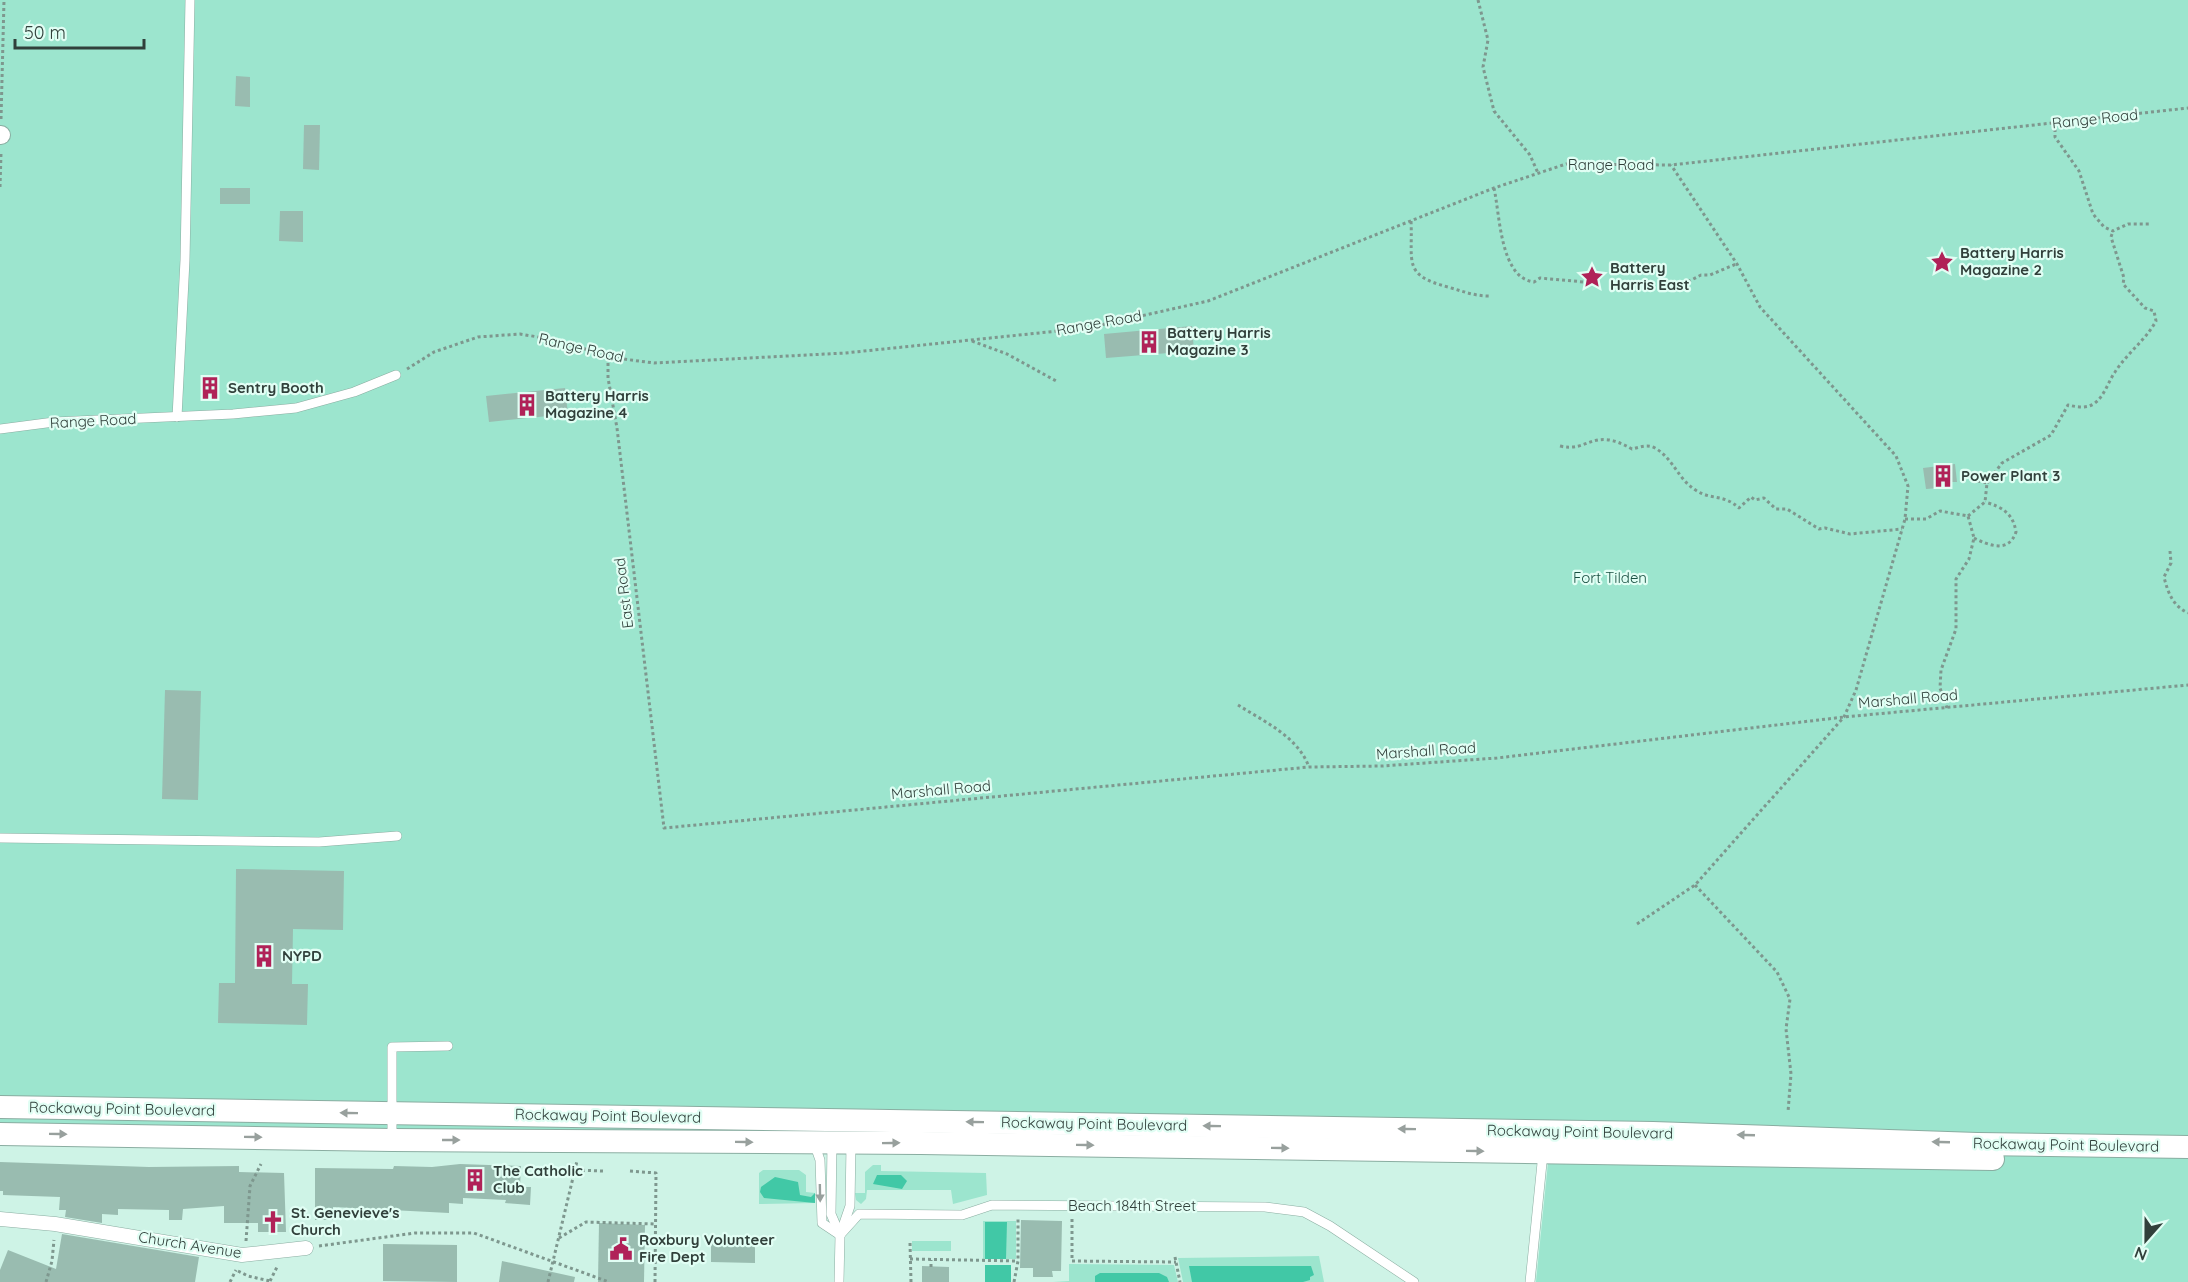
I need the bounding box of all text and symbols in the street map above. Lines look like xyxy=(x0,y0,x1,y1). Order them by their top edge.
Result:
scale bar xyxy=(15,12,144,50)
text: 50 m xyxy=(24,21,66,44)
street label: Range Road xyxy=(2051,105,2139,132)
street label: Range Road xyxy=(1568,155,1654,174)
place label: Battery Harris Magazine 2 xyxy=(1960,243,2064,279)
place icon: Battery Harris Magazine 2 xyxy=(1929,249,1955,275)
place label: Battery Harris East xyxy=(1610,258,1690,294)
place icon: Battery Harris East xyxy=(1579,264,1605,290)
street label: Range Road xyxy=(1055,306,1143,339)
place label: Battery Harris Magazine 3 xyxy=(1167,323,1271,359)
street label: Range Road xyxy=(537,329,625,367)
building icon: Battery Harris Magazine 3 xyxy=(1136,329,1162,355)
building icon: Sentry Booth xyxy=(197,375,223,401)
place label: Sentry Booth xyxy=(228,378,324,397)
place label: Battery Harris Magazine 4 xyxy=(545,386,649,422)
building icon: Battery Harris Magazine 4 xyxy=(514,392,540,418)
street label: Range Road xyxy=(49,409,137,432)
building icon: Power Plant 3 xyxy=(1930,463,1956,489)
place label: Power Plant 3 xyxy=(1961,466,2060,485)
street label: East Road xyxy=(610,557,637,629)
park label: Fort Tilden xyxy=(1573,568,1647,587)
street label: Marshall Road xyxy=(1857,685,1959,712)
street label: Marshall Road xyxy=(1375,738,1477,763)
street label: Marshall Road xyxy=(890,776,992,803)
building icon: NYPD xyxy=(251,943,277,969)
place label: NYPD xyxy=(282,946,322,965)
street label: Rockaway Point Boulevard xyxy=(29,1097,215,1120)
street label: Rockaway Point Boulevard xyxy=(515,1104,701,1127)
one-way arrow xyxy=(339,1108,358,1117)
street label: Rockaway Point Boulevard xyxy=(1001,1112,1187,1135)
one-way arrow xyxy=(966,1118,985,1127)
street label: Rockaway Point Boulevard xyxy=(1487,1120,1673,1143)
one-way arrow xyxy=(1203,1121,1222,1131)
one-way arrow xyxy=(1398,1124,1417,1134)
one-way arrow xyxy=(49,1130,68,1139)
one-way arrow xyxy=(1736,1131,1755,1140)
one-way arrow xyxy=(244,1133,263,1142)
street label: Rockaway Point Boulevard xyxy=(1973,1133,2159,1156)
one-way arrow xyxy=(441,1135,460,1145)
one-way arrow xyxy=(735,1137,754,1147)
one-way arrow xyxy=(1931,1137,1950,1147)
one-way arrow xyxy=(881,1139,900,1148)
one-way arrow xyxy=(1076,1140,1095,1150)
one-way arrow xyxy=(1271,1143,1290,1153)
one-way arrow xyxy=(1466,1146,1485,1156)
place label: The Catholic Club xyxy=(493,1161,583,1197)
building icon: The Catholic Club xyxy=(462,1167,488,1193)
one-way arrow xyxy=(815,1184,825,1203)
street label: Beach 184th Street xyxy=(1068,1196,1196,1215)
place label: St. Genevieve's Church xyxy=(291,1203,399,1239)
church icon: St. Genevieve's Church xyxy=(260,1209,286,1235)
north arrow xyxy=(2116,1210,2176,1270)
street label: Church Avenue xyxy=(137,1227,243,1262)
place label: Roxbury Volunteer Fire Dept xyxy=(639,1230,775,1266)
public building icon: Roxbury Volunteer Fire Dept xyxy=(608,1236,634,1262)
text: N xyxy=(2132,1243,2150,1265)

